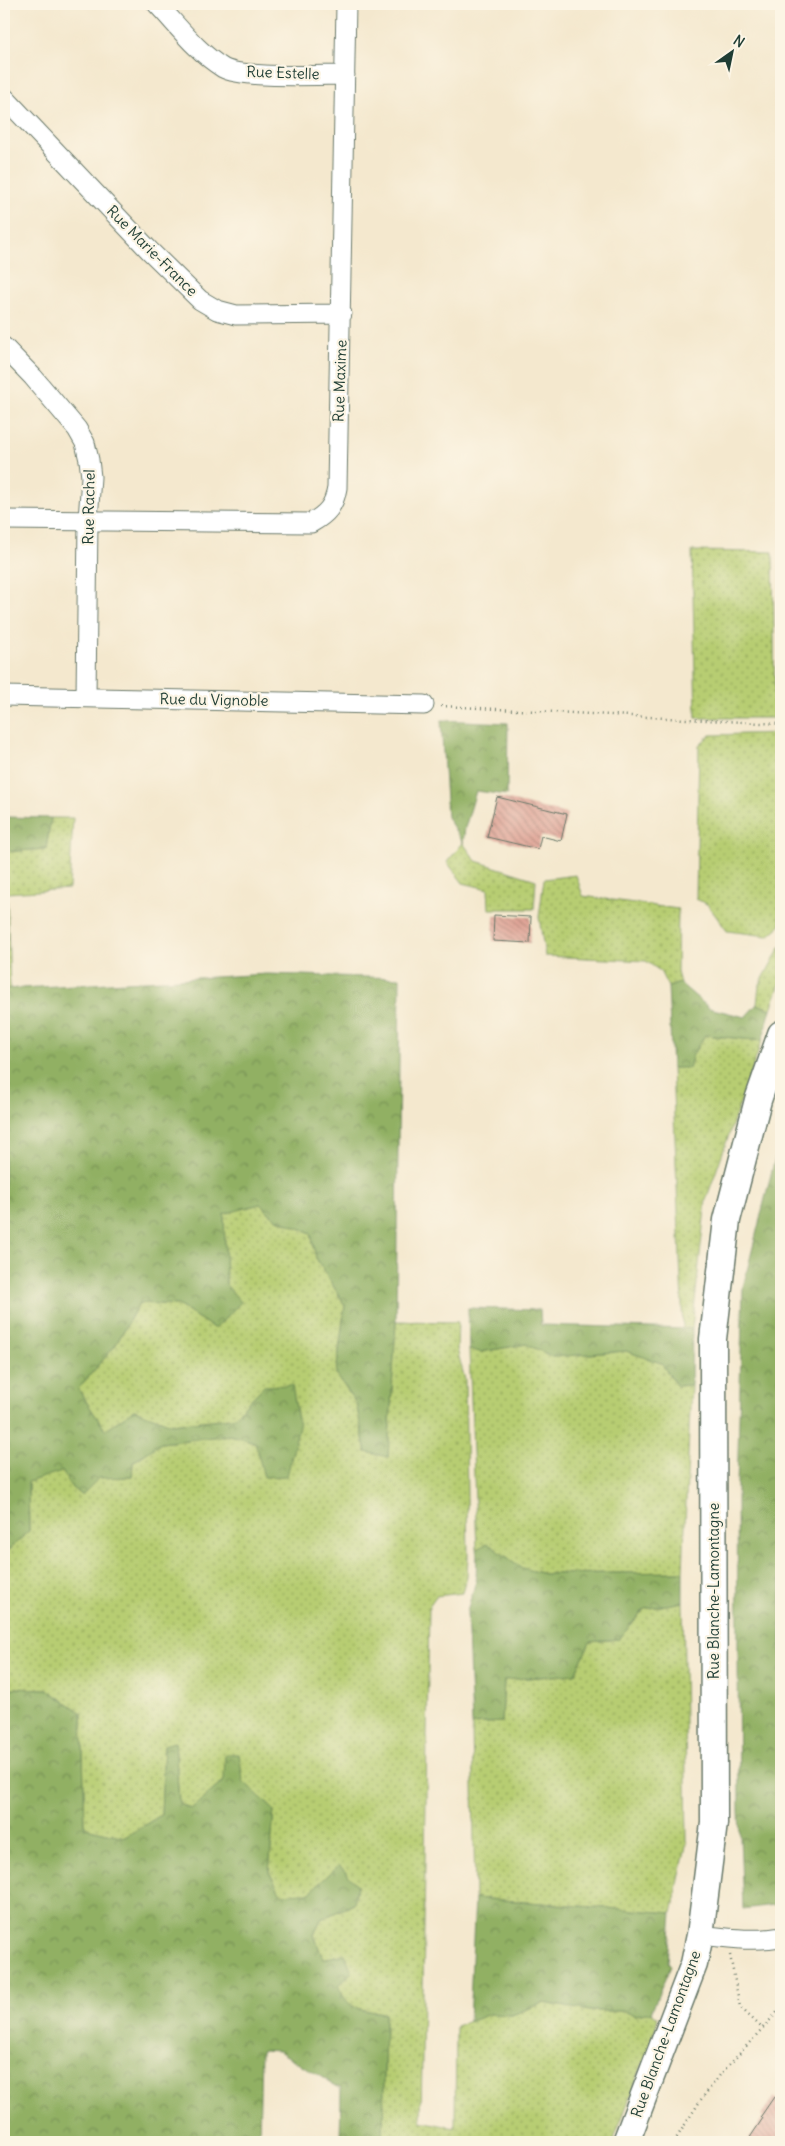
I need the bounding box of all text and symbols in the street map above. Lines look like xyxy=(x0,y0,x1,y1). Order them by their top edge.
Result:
north arrow xyxy=(708,28,758,78)
text: N xyxy=(730,31,748,51)
street label: Rue Estelle xyxy=(246,62,320,83)
street label: Rue Marie-France xyxy=(103,201,202,300)
street label: Rue Maxime xyxy=(329,339,350,422)
street label: Rue Rachel xyxy=(78,469,99,545)
street label: Rue du Vignoble xyxy=(159,689,269,710)
street label: Rue Blanche-Lamontagne xyxy=(704,1503,723,1679)
street label: Rue Blanche-Lamontagne xyxy=(626,1948,705,2120)

